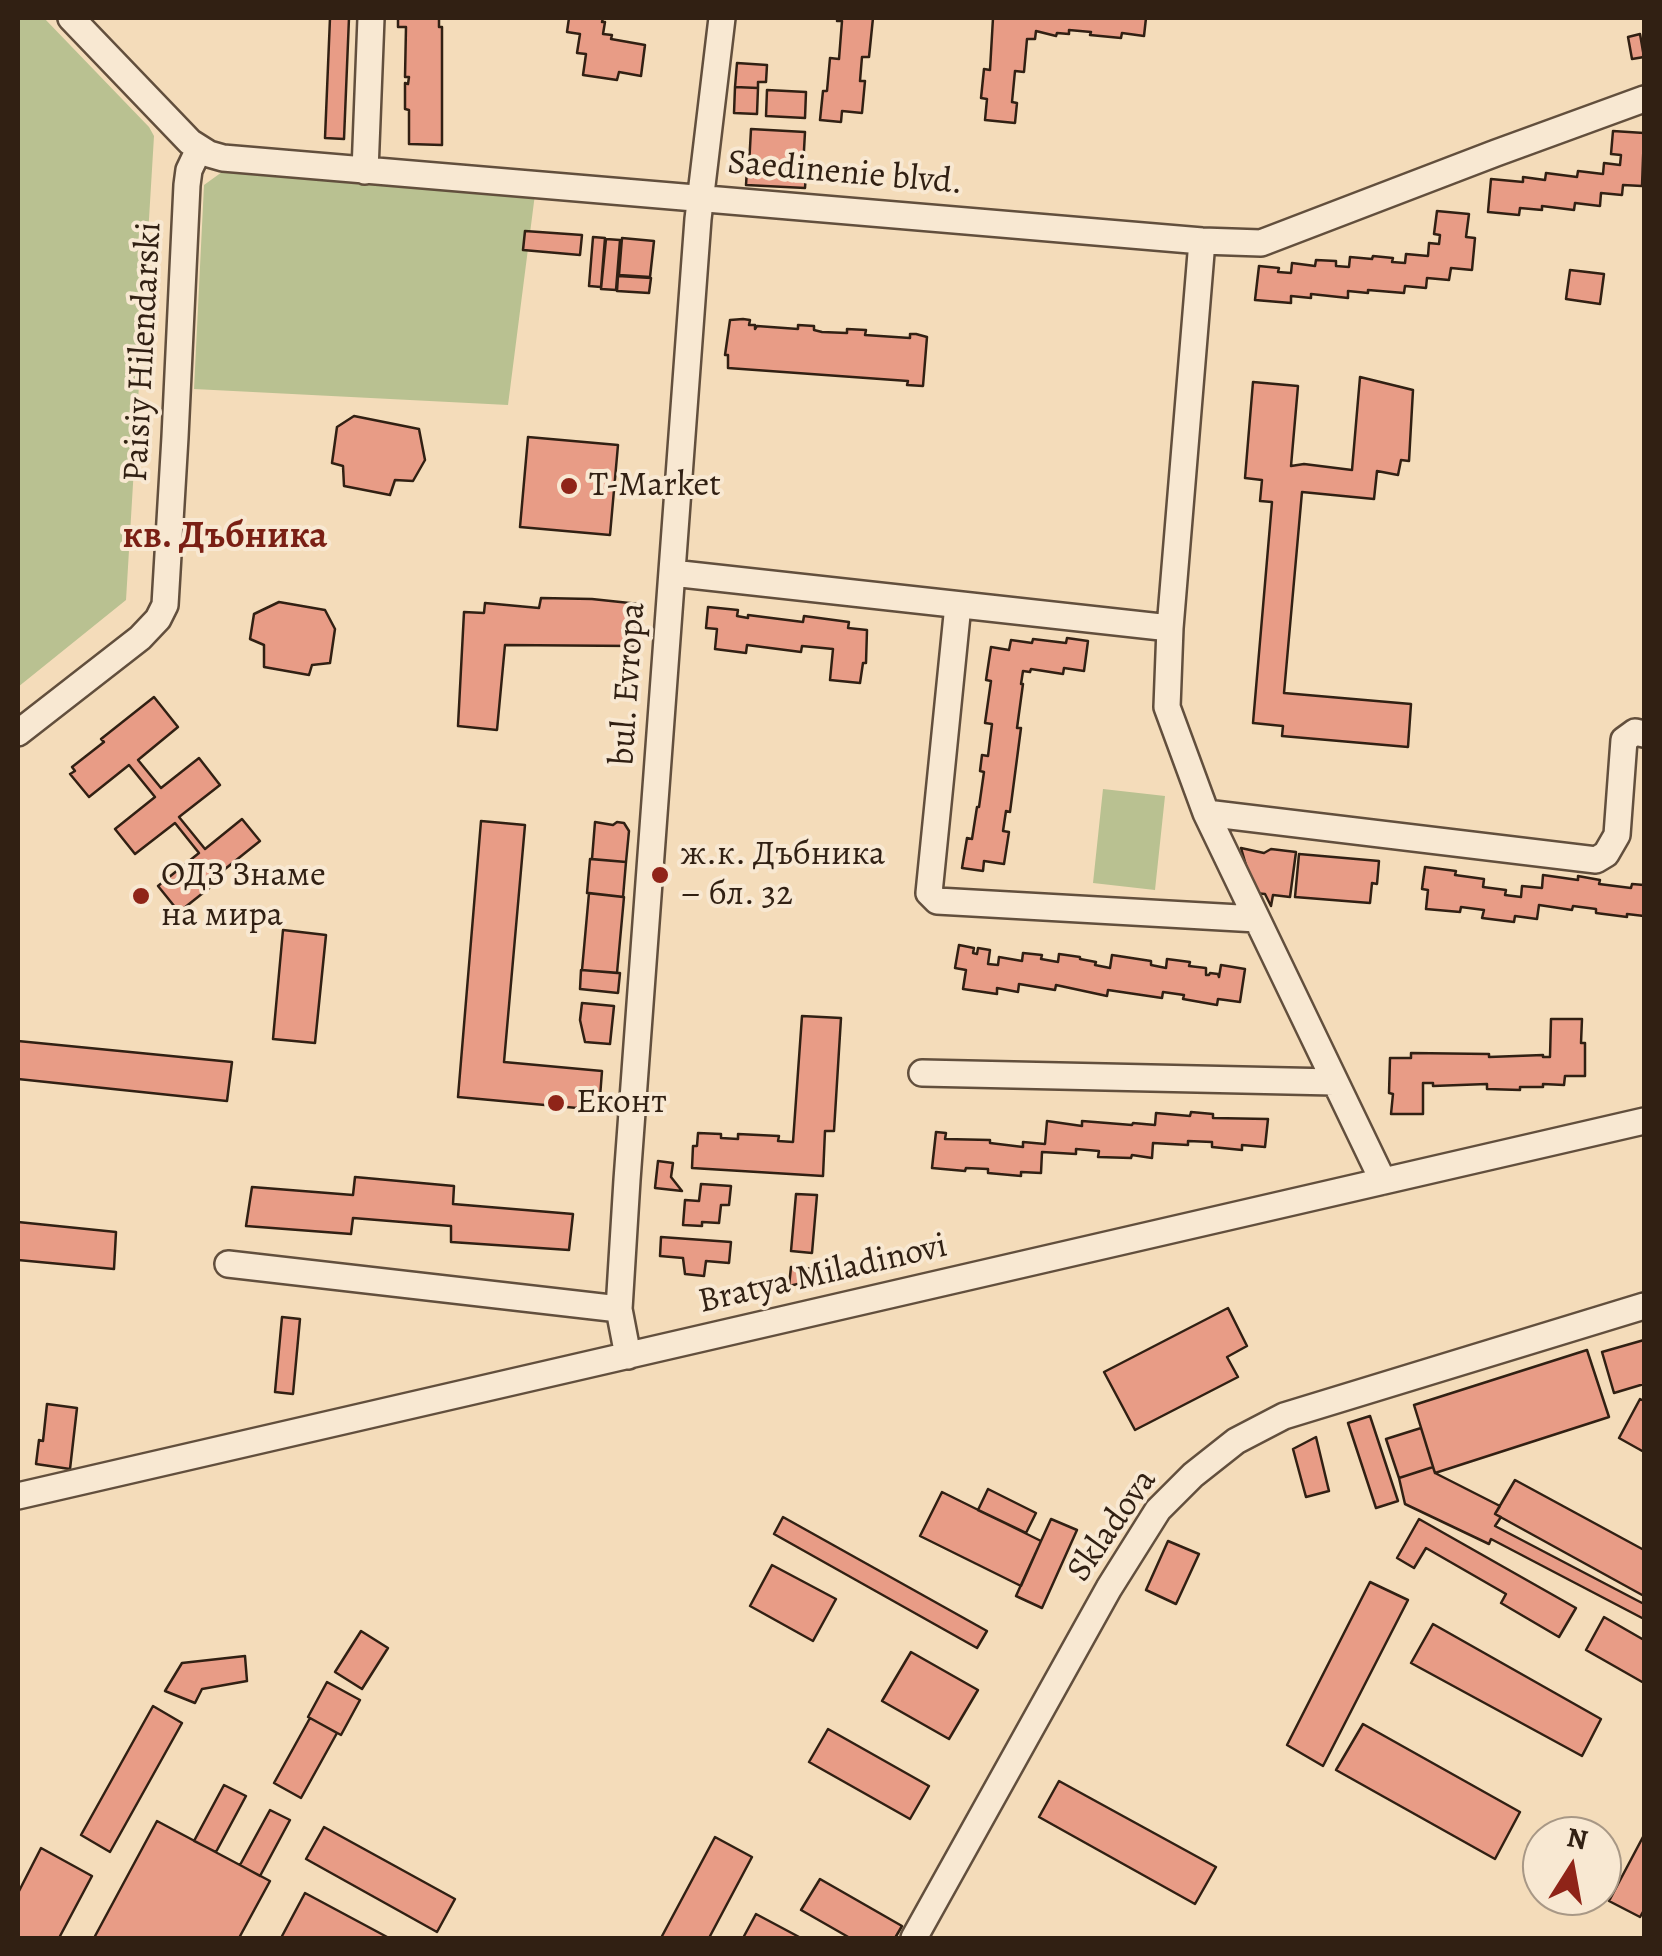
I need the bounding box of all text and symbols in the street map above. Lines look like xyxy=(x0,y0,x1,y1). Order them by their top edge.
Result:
street label: Saedinenie blvd. xyxy=(726,143,964,205)
street label: Paisiy Hilendarski xyxy=(116,221,172,483)
place label: T-Market xyxy=(589,465,721,507)
marker: T-Market xyxy=(558,475,580,497)
district label: кв. Дъбника xyxy=(123,515,327,561)
street label: bul. Evropa xyxy=(602,601,656,767)
place label: ж.к. Дъбника – бл. 32 xyxy=(680,834,885,916)
place label: ОДЗ Знаме на мира xyxy=(161,855,326,937)
marker: ж.к. Дъбника – бл. 32 xyxy=(649,864,671,886)
marker: ОДЗ Знаме на мира xyxy=(130,885,152,907)
place label: Еконт xyxy=(576,1082,667,1124)
marker: Еконт xyxy=(545,1092,567,1114)
street label: Bratya Miladinovi xyxy=(695,1226,951,1324)
street label: Skladova xyxy=(1059,1462,1167,1590)
north arrow xyxy=(1522,1816,1622,1916)
text: N xyxy=(1564,1818,1591,1859)

